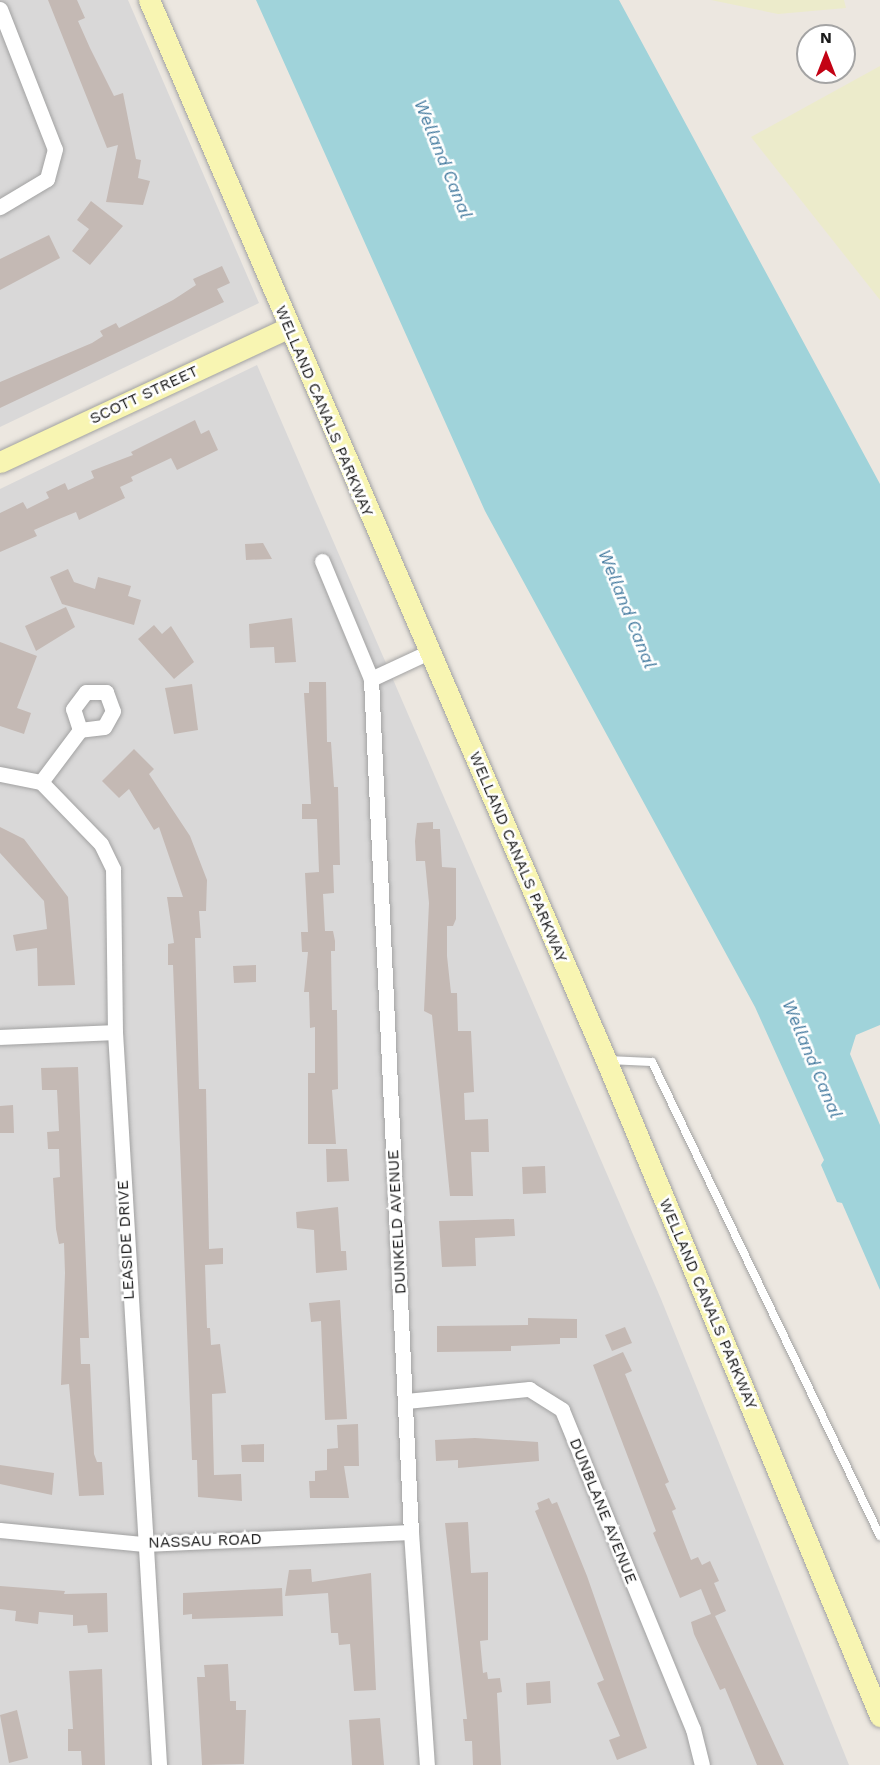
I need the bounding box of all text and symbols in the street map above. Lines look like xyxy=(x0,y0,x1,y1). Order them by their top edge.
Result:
north arrow xyxy=(796,24,856,84)
text: N xyxy=(820,28,832,47)
water label: Welland Canal xyxy=(409,96,477,222)
street label: WELLAND CANALS PARKWAY xyxy=(271,303,377,519)
street label: SCOTT STREET xyxy=(87,361,201,429)
water label: Welland Canal xyxy=(593,546,661,672)
street label: WELLAND CANALS PARKWAY xyxy=(465,749,571,965)
water label: Welland Canal xyxy=(777,996,847,1122)
street label: DUNKELD AVENUE xyxy=(384,1149,410,1295)
street label: LEASIDE DRIVE xyxy=(113,1180,139,1300)
street label: WELLAND CANALS PARKWAY xyxy=(655,1196,761,1412)
street label: DUNBLANE AVENUE xyxy=(565,1435,641,1587)
street label: NASSAU ROAD xyxy=(148,1529,262,1553)

